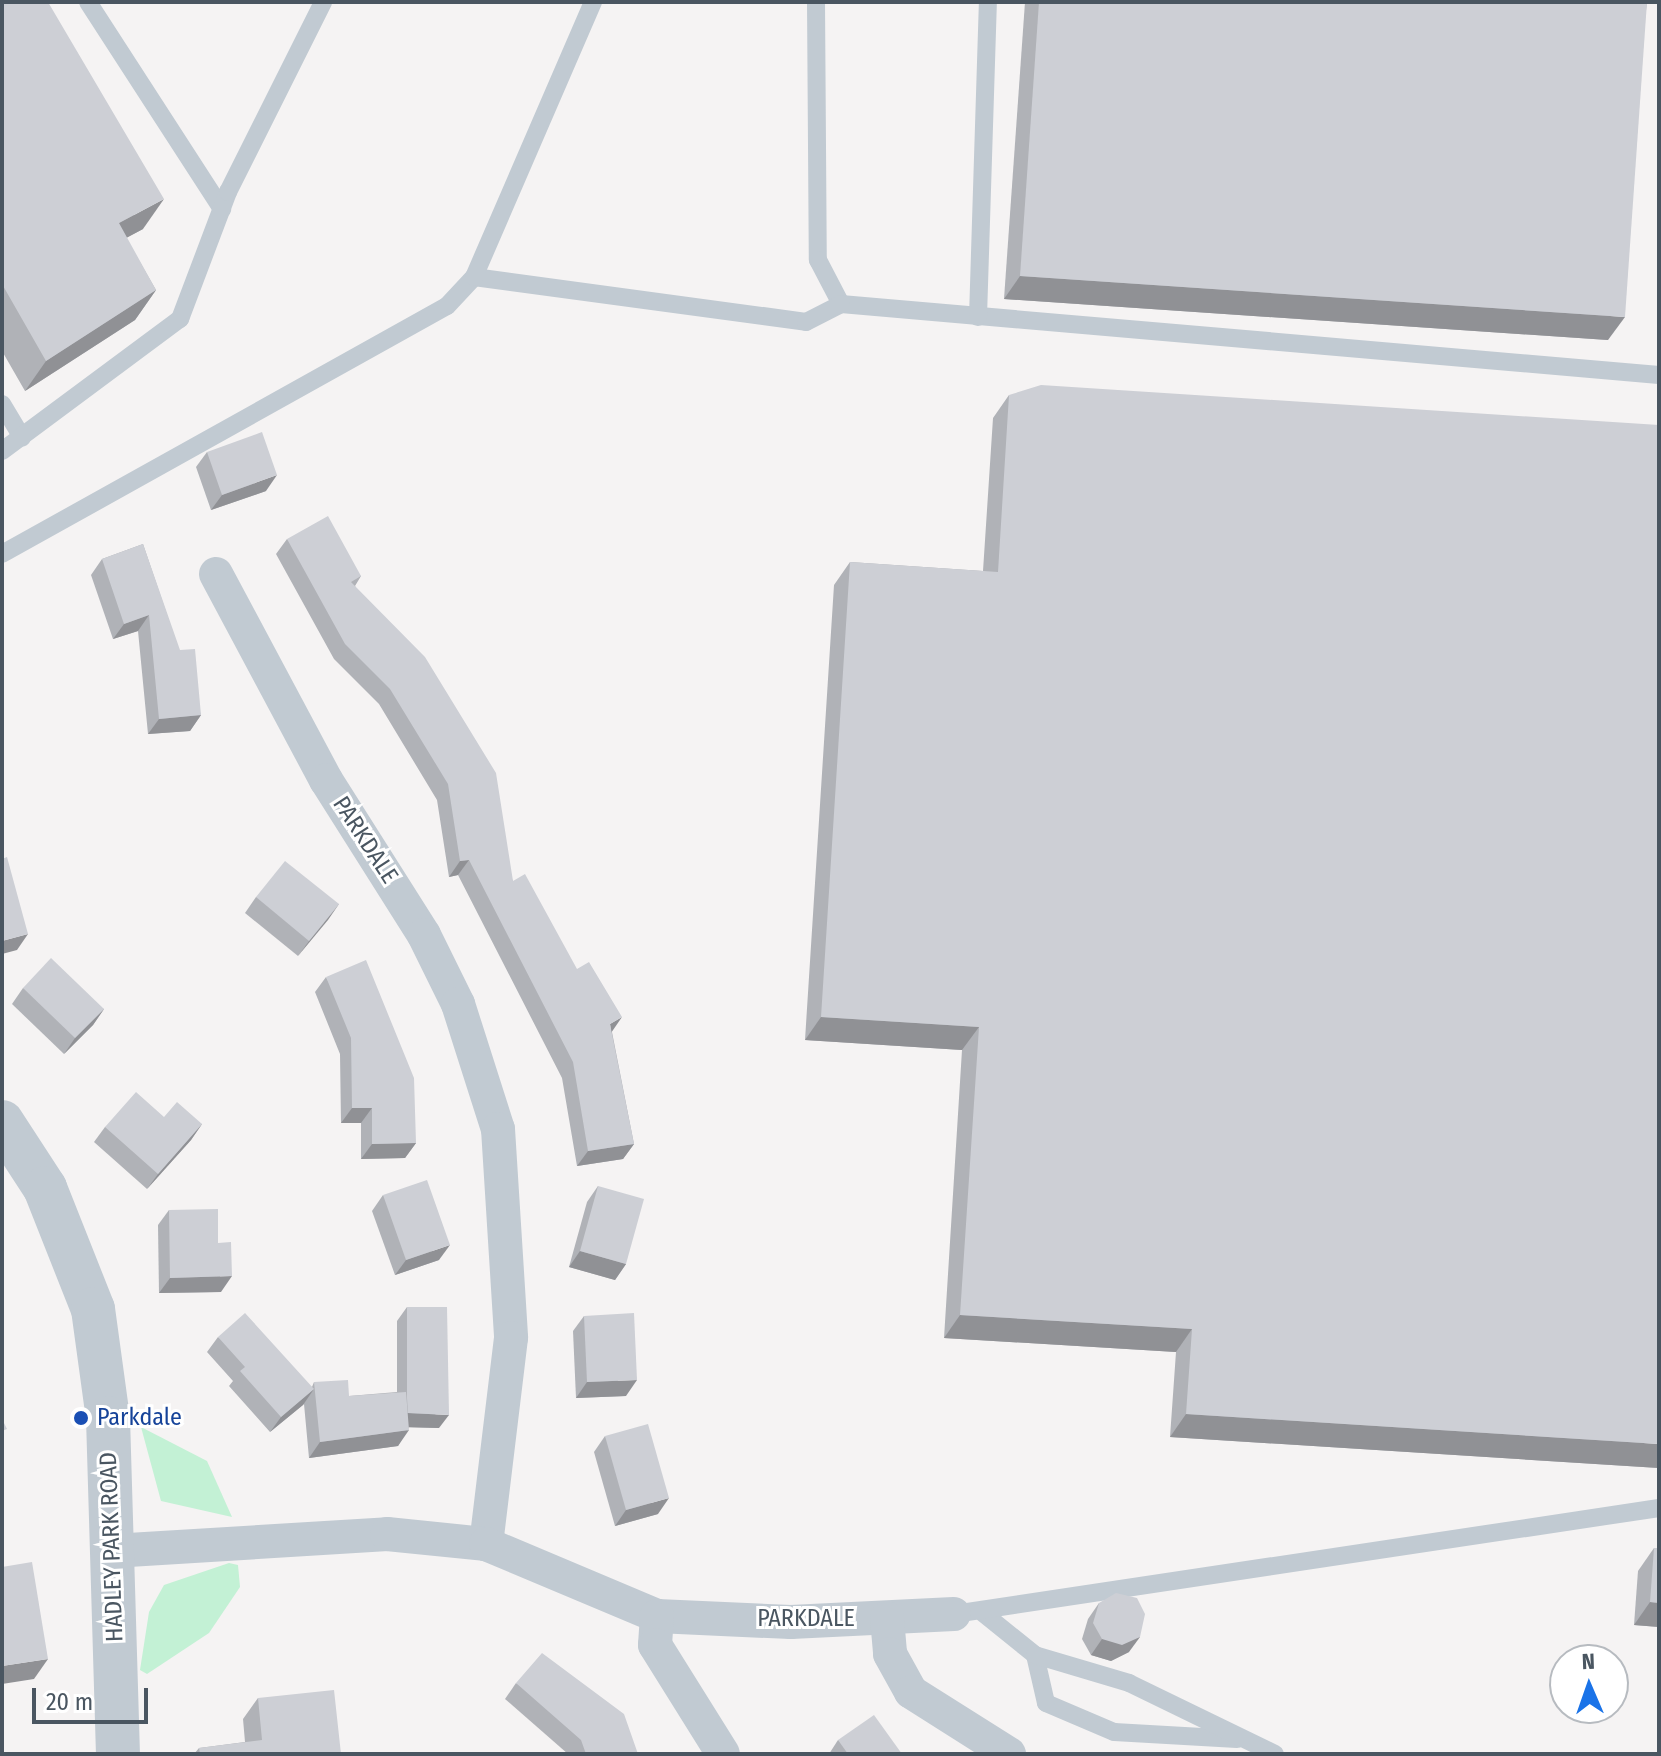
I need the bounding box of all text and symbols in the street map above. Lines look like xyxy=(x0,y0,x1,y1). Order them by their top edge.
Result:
street label: PARKDALE xyxy=(326,791,404,889)
place label: Parkdale xyxy=(97,1404,182,1432)
marker: Parkdale xyxy=(72,1409,90,1427)
street label: HADLEY PARK ROAD xyxy=(94,1452,130,1642)
street label: PARKDALE xyxy=(757,1605,855,1633)
north arrow xyxy=(1549,1644,1629,1724)
text: N xyxy=(1581,1648,1595,1675)
scale bar xyxy=(36,1672,152,1722)
text: 20 m xyxy=(46,1688,93,1716)

